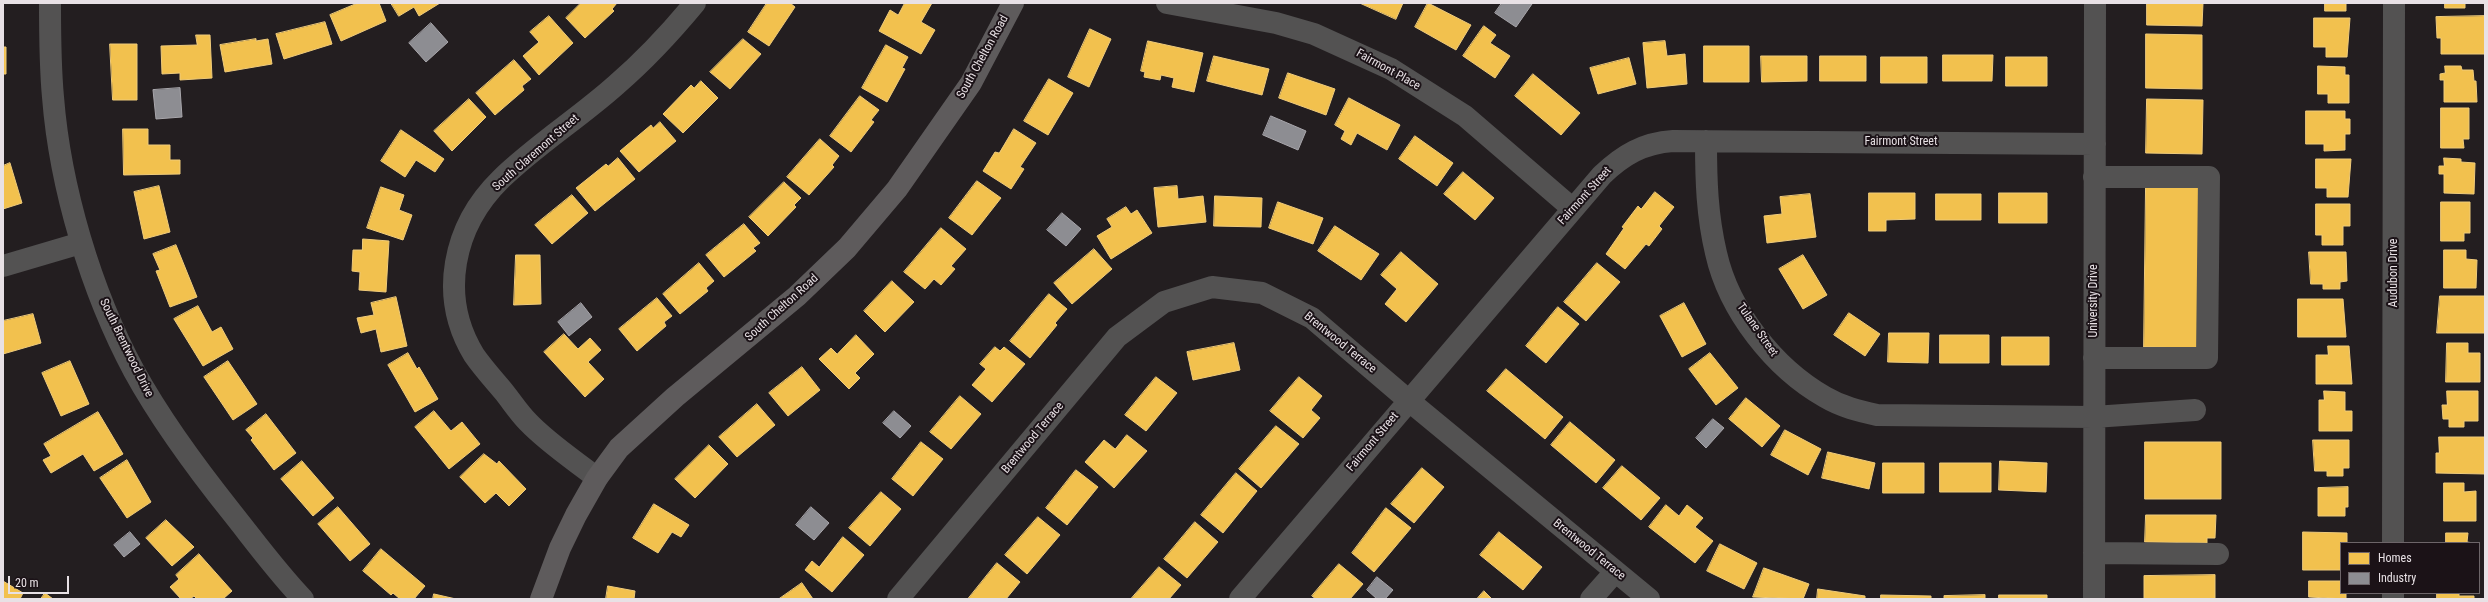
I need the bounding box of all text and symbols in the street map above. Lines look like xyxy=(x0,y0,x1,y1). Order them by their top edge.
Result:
street label: South Chelton Road xyxy=(954,13,1012,101)
street label: Fairmont Place xyxy=(1353,46,1423,94)
street label: South Claremont Street xyxy=(490,112,582,194)
street label: Fairmont Street xyxy=(1864,135,1938,149)
street label: Fairmont Street xyxy=(1555,164,1615,228)
street label: Audubon Drive xyxy=(2387,239,2401,307)
street label: University Drive xyxy=(2087,264,2101,338)
street label: South Chelton Road xyxy=(743,271,821,345)
street label: South Brentwood Drive xyxy=(96,296,156,400)
street label: Tulane Street xyxy=(1733,300,1781,360)
street label: Brentwood Terrace xyxy=(1301,309,1379,377)
street label: Brentwood Terrace xyxy=(999,399,1067,477)
street label: Fairmont Street xyxy=(1344,409,1402,475)
street label: Brentwood Terrace xyxy=(1550,516,1628,584)
legend xyxy=(2340,542,2480,594)
text: Homes xyxy=(2378,551,2412,565)
scale bar xyxy=(10,568,71,594)
text: Industry xyxy=(2378,571,2416,585)
text: 20 m xyxy=(15,576,39,590)

